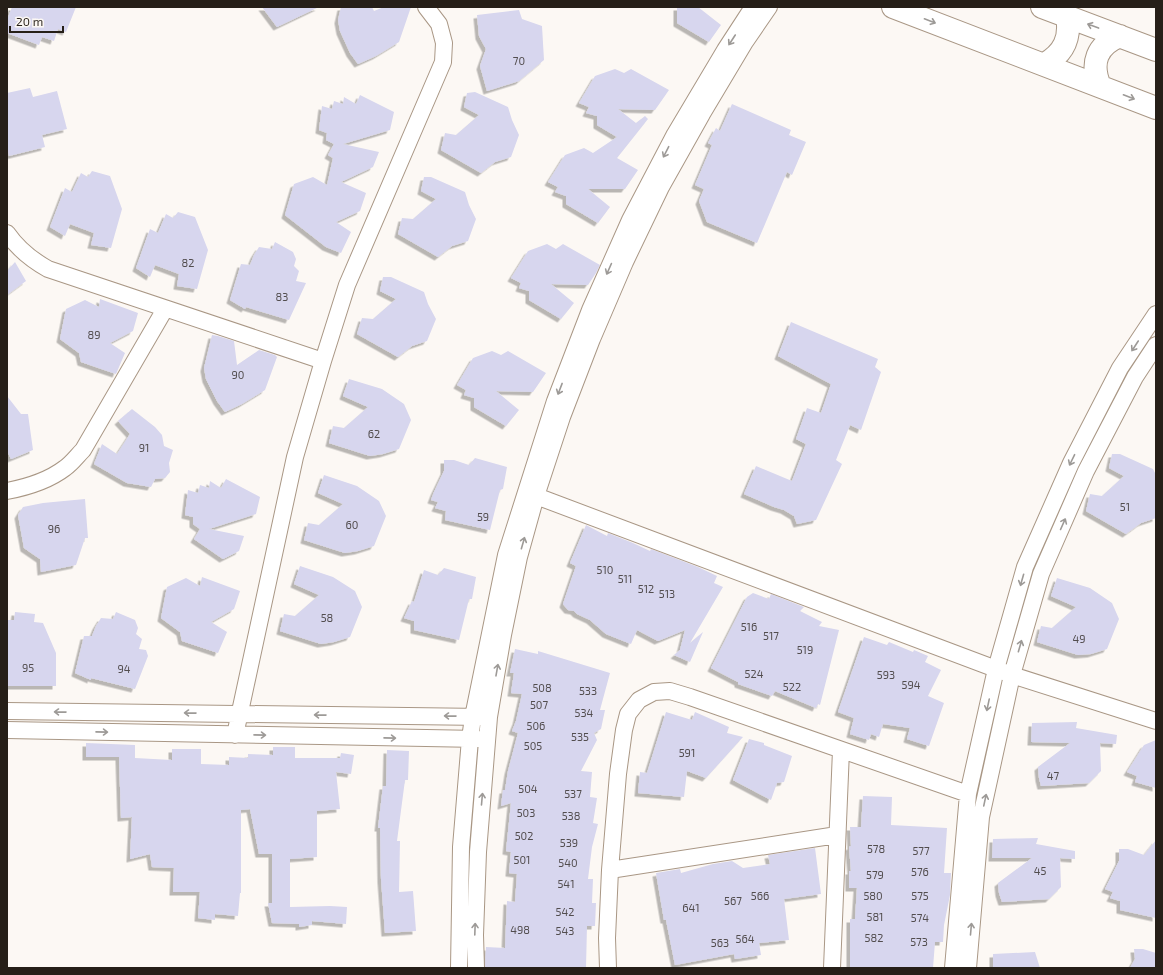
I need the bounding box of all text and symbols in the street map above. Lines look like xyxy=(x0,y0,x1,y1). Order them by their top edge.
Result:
scale bar xyxy=(10,8,63,34)
text: 20 m xyxy=(16,14,43,28)
one-way arrow xyxy=(923,17,935,25)
one-way arrow xyxy=(1088,22,1100,30)
one-way arrow xyxy=(727,34,736,45)
house number: 70 xyxy=(513,54,525,67)
one-way arrow xyxy=(1123,94,1135,102)
one-way arrow xyxy=(662,146,669,158)
house number: 82 xyxy=(182,256,194,269)
one-way arrow xyxy=(605,262,612,274)
house number: 83 xyxy=(276,290,288,303)
house number: 89 xyxy=(88,328,100,341)
one-way arrow xyxy=(1130,340,1138,352)
house number: 90 xyxy=(232,368,244,381)
one-way arrow xyxy=(555,382,563,394)
house number: 62 xyxy=(368,427,380,440)
house number: 91 xyxy=(139,441,149,454)
one-way arrow xyxy=(1068,454,1075,466)
house number: 51 xyxy=(1120,500,1130,513)
house number: 59 xyxy=(477,510,489,523)
house number: 60 xyxy=(346,518,358,531)
one-way arrow xyxy=(1060,518,1067,530)
house number: 96 xyxy=(48,522,60,535)
one-way arrow xyxy=(520,537,527,550)
house number: 510 xyxy=(597,563,613,576)
house number: 511 xyxy=(618,572,632,585)
one-way arrow xyxy=(1018,573,1025,586)
house number: 512 xyxy=(638,582,654,595)
house number: 513 xyxy=(659,587,675,600)
house number: 58 xyxy=(321,611,333,624)
house number: 516 xyxy=(741,620,757,633)
house number: 517 xyxy=(763,629,779,642)
house number: 49 xyxy=(1072,632,1086,645)
one-way arrow xyxy=(1017,640,1024,653)
house number: 519 xyxy=(797,643,813,656)
house number: 95 xyxy=(22,661,34,674)
house number: 94 xyxy=(117,662,131,675)
one-way arrow xyxy=(493,664,501,677)
house number: 524 xyxy=(745,667,764,680)
house number: 593 xyxy=(877,668,895,681)
house number: 594 xyxy=(902,678,921,691)
house number: 522 xyxy=(783,680,801,693)
house number: 508 xyxy=(532,681,552,694)
house number: 533 xyxy=(579,684,597,697)
house number: 507 xyxy=(530,698,548,711)
one-way arrow xyxy=(983,698,991,711)
house number: 534 xyxy=(575,706,594,719)
one-way arrow xyxy=(54,708,67,716)
one-way arrow xyxy=(184,709,197,717)
one-way arrow xyxy=(314,711,327,719)
one-way arrow xyxy=(444,712,457,720)
house number: 506 xyxy=(527,719,545,732)
one-way arrow xyxy=(95,728,108,736)
house number: 535 xyxy=(571,730,589,743)
one-way arrow xyxy=(253,731,266,739)
one-way arrow xyxy=(383,734,396,741)
house number: 505 xyxy=(524,739,542,752)
house number: 591 xyxy=(679,746,695,759)
house number: 47 xyxy=(1047,769,1060,782)
house number: 504 xyxy=(518,782,538,795)
house number: 537 xyxy=(564,787,582,800)
one-way arrow xyxy=(478,793,486,806)
one-way arrow xyxy=(982,794,990,807)
house number: 503 xyxy=(517,806,535,819)
house number: 538 xyxy=(562,809,580,822)
house number: 502 xyxy=(515,829,533,842)
house number: 539 xyxy=(560,836,578,849)
house number: 578 xyxy=(867,842,885,855)
house number: 577 xyxy=(912,844,930,857)
house number: 501 xyxy=(514,853,530,866)
house number: 540 xyxy=(558,856,578,869)
house number: 45 xyxy=(1034,864,1046,877)
house number: 576 xyxy=(911,865,929,878)
house number: 579 xyxy=(866,868,884,881)
house number: 541 xyxy=(557,877,575,890)
house number: 566 xyxy=(751,889,769,902)
house number: 580 xyxy=(863,889,883,902)
house number: 575 xyxy=(911,889,929,902)
house number: 567 xyxy=(724,894,742,907)
house number: 641 xyxy=(682,901,700,914)
house number: 542 xyxy=(556,905,574,918)
house number: 581 xyxy=(867,910,883,923)
house number: 574 xyxy=(911,911,929,924)
one-way arrow xyxy=(471,923,479,936)
house number: 498 xyxy=(510,923,530,936)
one-way arrow xyxy=(968,923,975,936)
house number: 543 xyxy=(556,924,574,937)
house number: 582 xyxy=(865,931,883,944)
house number: 564 xyxy=(736,932,755,945)
house number: 573 xyxy=(910,935,928,948)
house number: 563 xyxy=(711,936,729,949)

